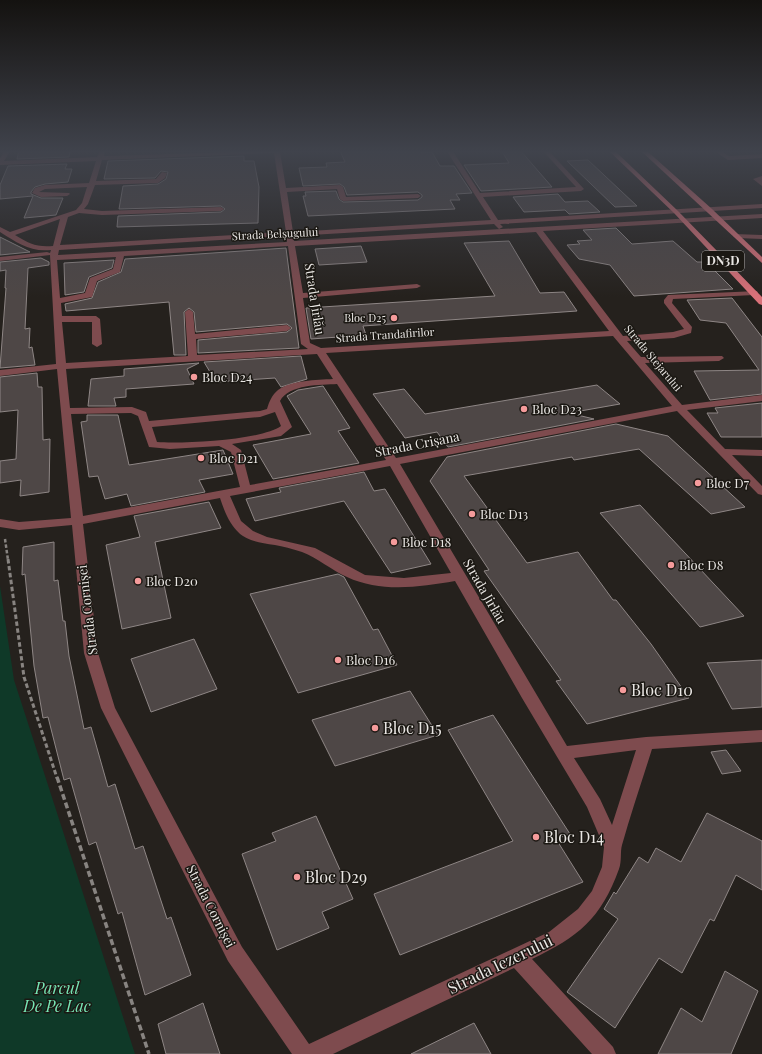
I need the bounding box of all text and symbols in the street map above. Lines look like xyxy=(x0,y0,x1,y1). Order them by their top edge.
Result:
street label: Strada Belșugului xyxy=(231,224,319,243)
road number: DN3D xyxy=(702,251,744,271)
street label: Strada Jirlău xyxy=(301,262,330,336)
place label: Bloc D25 xyxy=(344,310,386,325)
marker: Bloc D25 xyxy=(389,313,399,323)
street label: Strada Stejarului xyxy=(621,321,686,394)
street label: Strada Trandafirilor xyxy=(335,324,435,345)
place label: Bloc D24 xyxy=(202,368,252,385)
marker: Bloc D24 xyxy=(189,372,199,382)
place label: Bloc D23 xyxy=(532,400,582,417)
marker: Bloc D23 xyxy=(519,404,529,414)
street label: Strada Crișana xyxy=(373,427,461,460)
place label: Bloc D21 xyxy=(209,449,258,466)
marker: Bloc D21 xyxy=(196,453,206,463)
place label: Bloc D7 xyxy=(706,474,750,491)
marker: Bloc D7 xyxy=(693,478,703,488)
place label: Bloc D13 xyxy=(480,505,528,522)
marker: Bloc D13 xyxy=(467,509,477,519)
place label: Bloc D18 xyxy=(402,533,451,550)
marker: Bloc D18 xyxy=(389,537,399,547)
street label: Strada Jirlău xyxy=(460,555,511,627)
place label: Bloc D8 xyxy=(679,556,724,573)
marker: Bloc D8 xyxy=(666,560,676,570)
street label: Strada Cornișei xyxy=(73,564,100,656)
place label: Bloc D20 xyxy=(146,572,198,589)
marker: Bloc D20 xyxy=(133,576,143,586)
place label: Bloc D16 xyxy=(346,651,395,668)
marker: Bloc D16 xyxy=(333,655,343,665)
place label: Bloc D10 xyxy=(631,679,693,700)
marker: Bloc D10 xyxy=(618,685,628,695)
place label: Bloc D15 xyxy=(383,717,442,738)
marker: Bloc D15 xyxy=(370,723,380,733)
place label: Bloc D14 xyxy=(544,826,604,847)
marker: Bloc D14 xyxy=(531,832,541,842)
street label: Strada Cornișei xyxy=(183,862,240,950)
place label: Bloc D29 xyxy=(305,866,367,887)
marker: Bloc D29 xyxy=(292,872,302,882)
street label: Strada Iezerului xyxy=(444,929,556,998)
park label: Parcul De Pe Lac xyxy=(22,977,91,1016)

